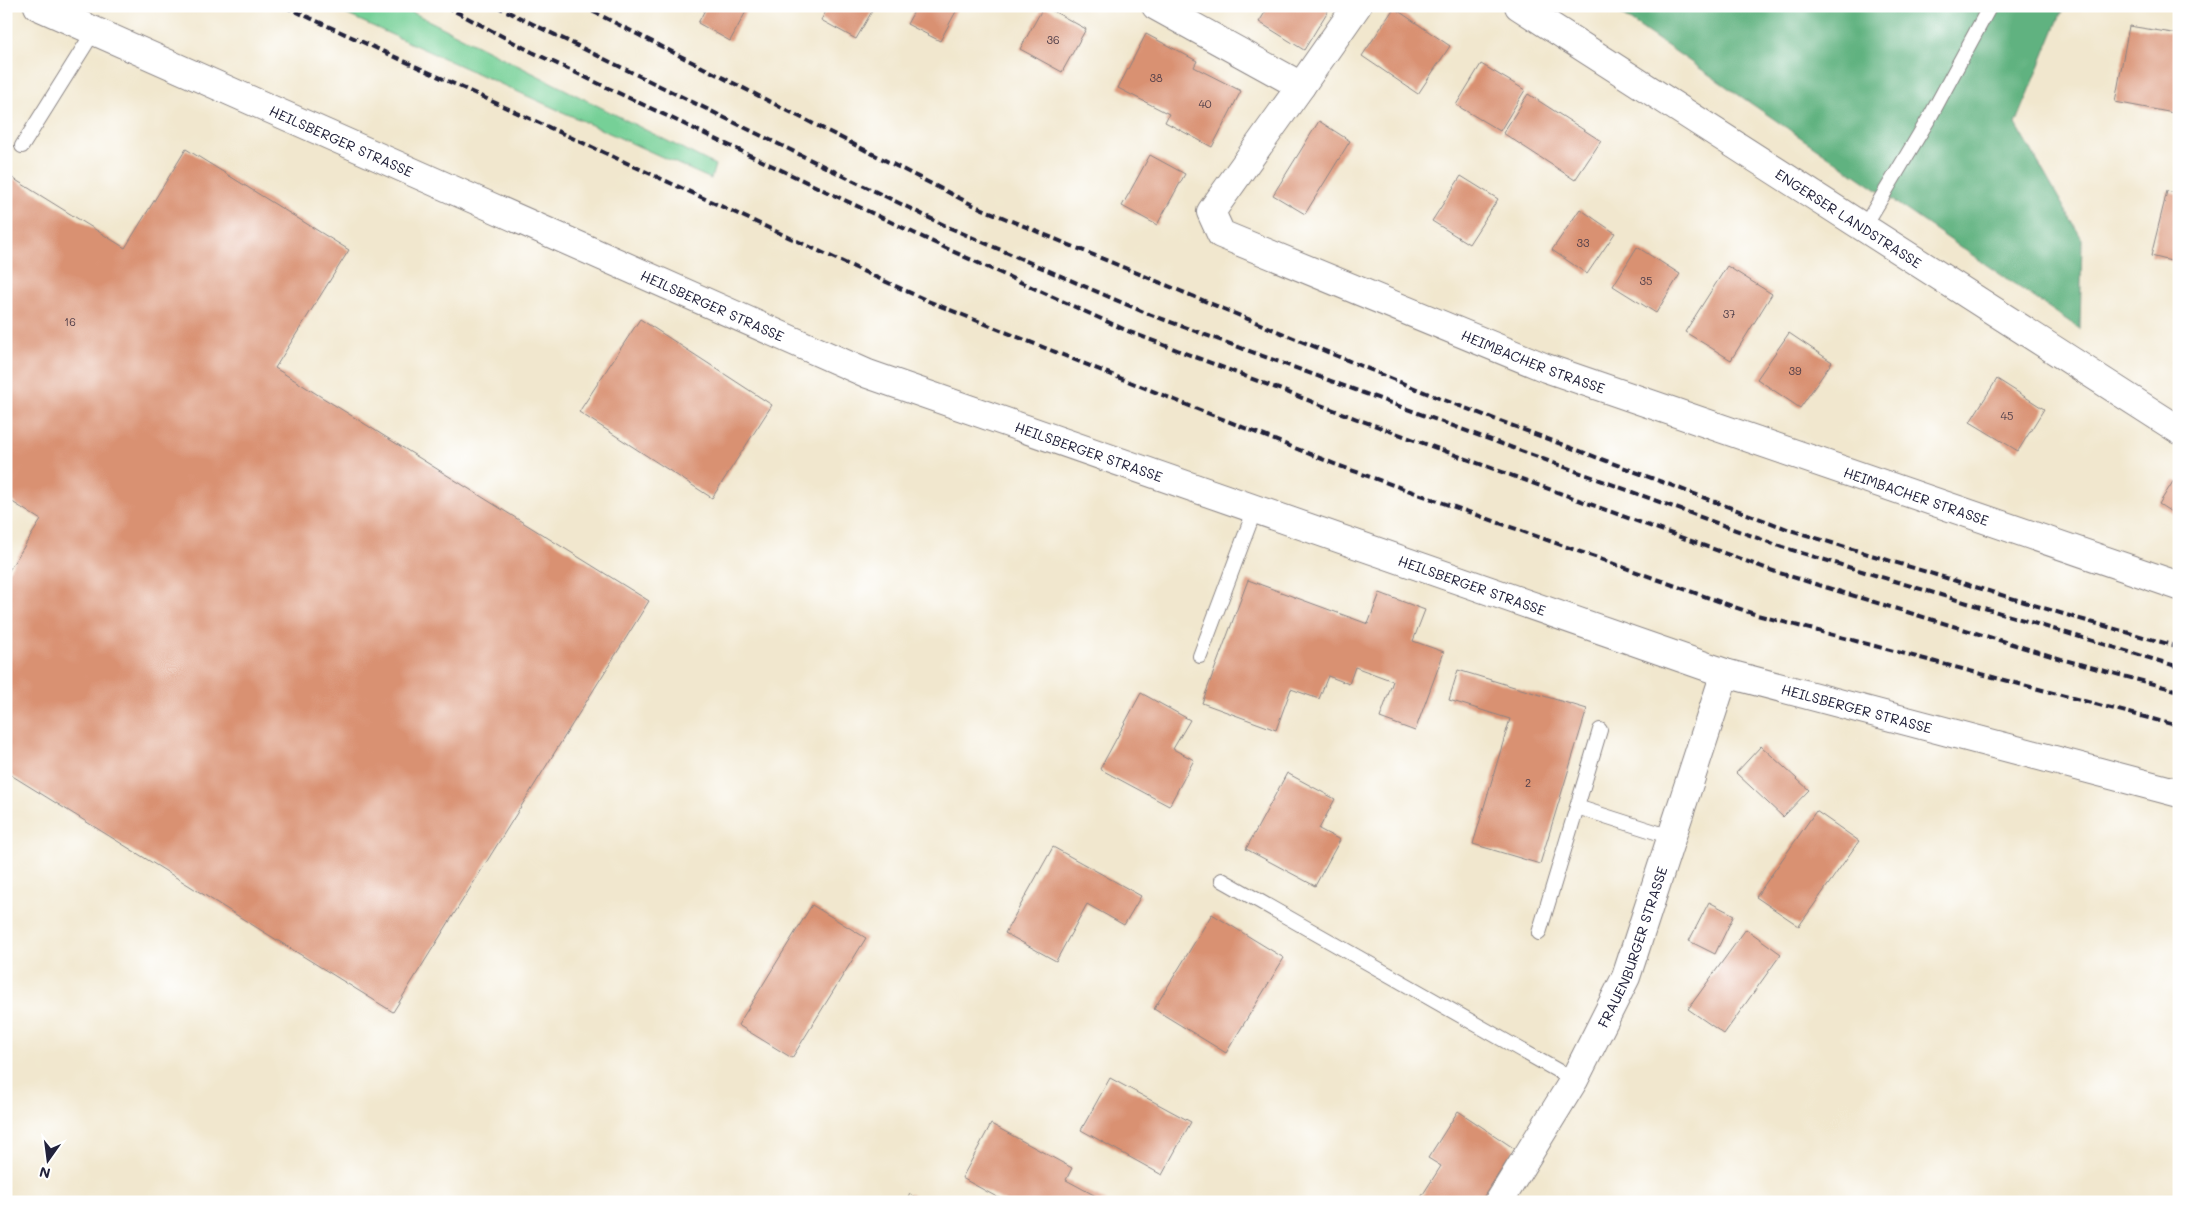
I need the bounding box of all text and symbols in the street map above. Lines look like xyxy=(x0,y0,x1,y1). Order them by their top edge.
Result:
house number: 36 xyxy=(1046,32,1060,47)
house number: 38 xyxy=(1149,70,1163,85)
house number: 40 xyxy=(1198,96,1212,111)
street label: HEILSBERGER STRASSE xyxy=(267,100,416,181)
street label: ENGERSER LANDSTRASSE xyxy=(1772,164,1926,272)
house number: 33 xyxy=(1577,235,1590,250)
street label: HEILSBERGER STRASSE xyxy=(638,265,787,345)
house number: 35 xyxy=(1640,273,1652,288)
house number: 37 xyxy=(1723,306,1735,321)
house number: 16 xyxy=(64,314,76,329)
street label: HEIMBACHER STRASSE xyxy=(1459,325,1608,397)
house number: 39 xyxy=(1789,363,1802,378)
house number: 45 xyxy=(2001,408,2013,423)
street label: HEILSBERGER STRASSE xyxy=(1013,417,1165,486)
street label: HEIMBACHER STRASSE xyxy=(1841,462,1992,529)
street label: HEILSBERGER STRASSE xyxy=(1396,550,1549,619)
street label: HEILSBERGER STRASSE xyxy=(1779,679,1934,737)
house number: 2 xyxy=(1525,775,1531,790)
street label: FRAUENBURGER STRASSE xyxy=(1593,864,1671,1031)
north arrow xyxy=(22,1136,72,1186)
text: N xyxy=(37,1163,52,1184)

